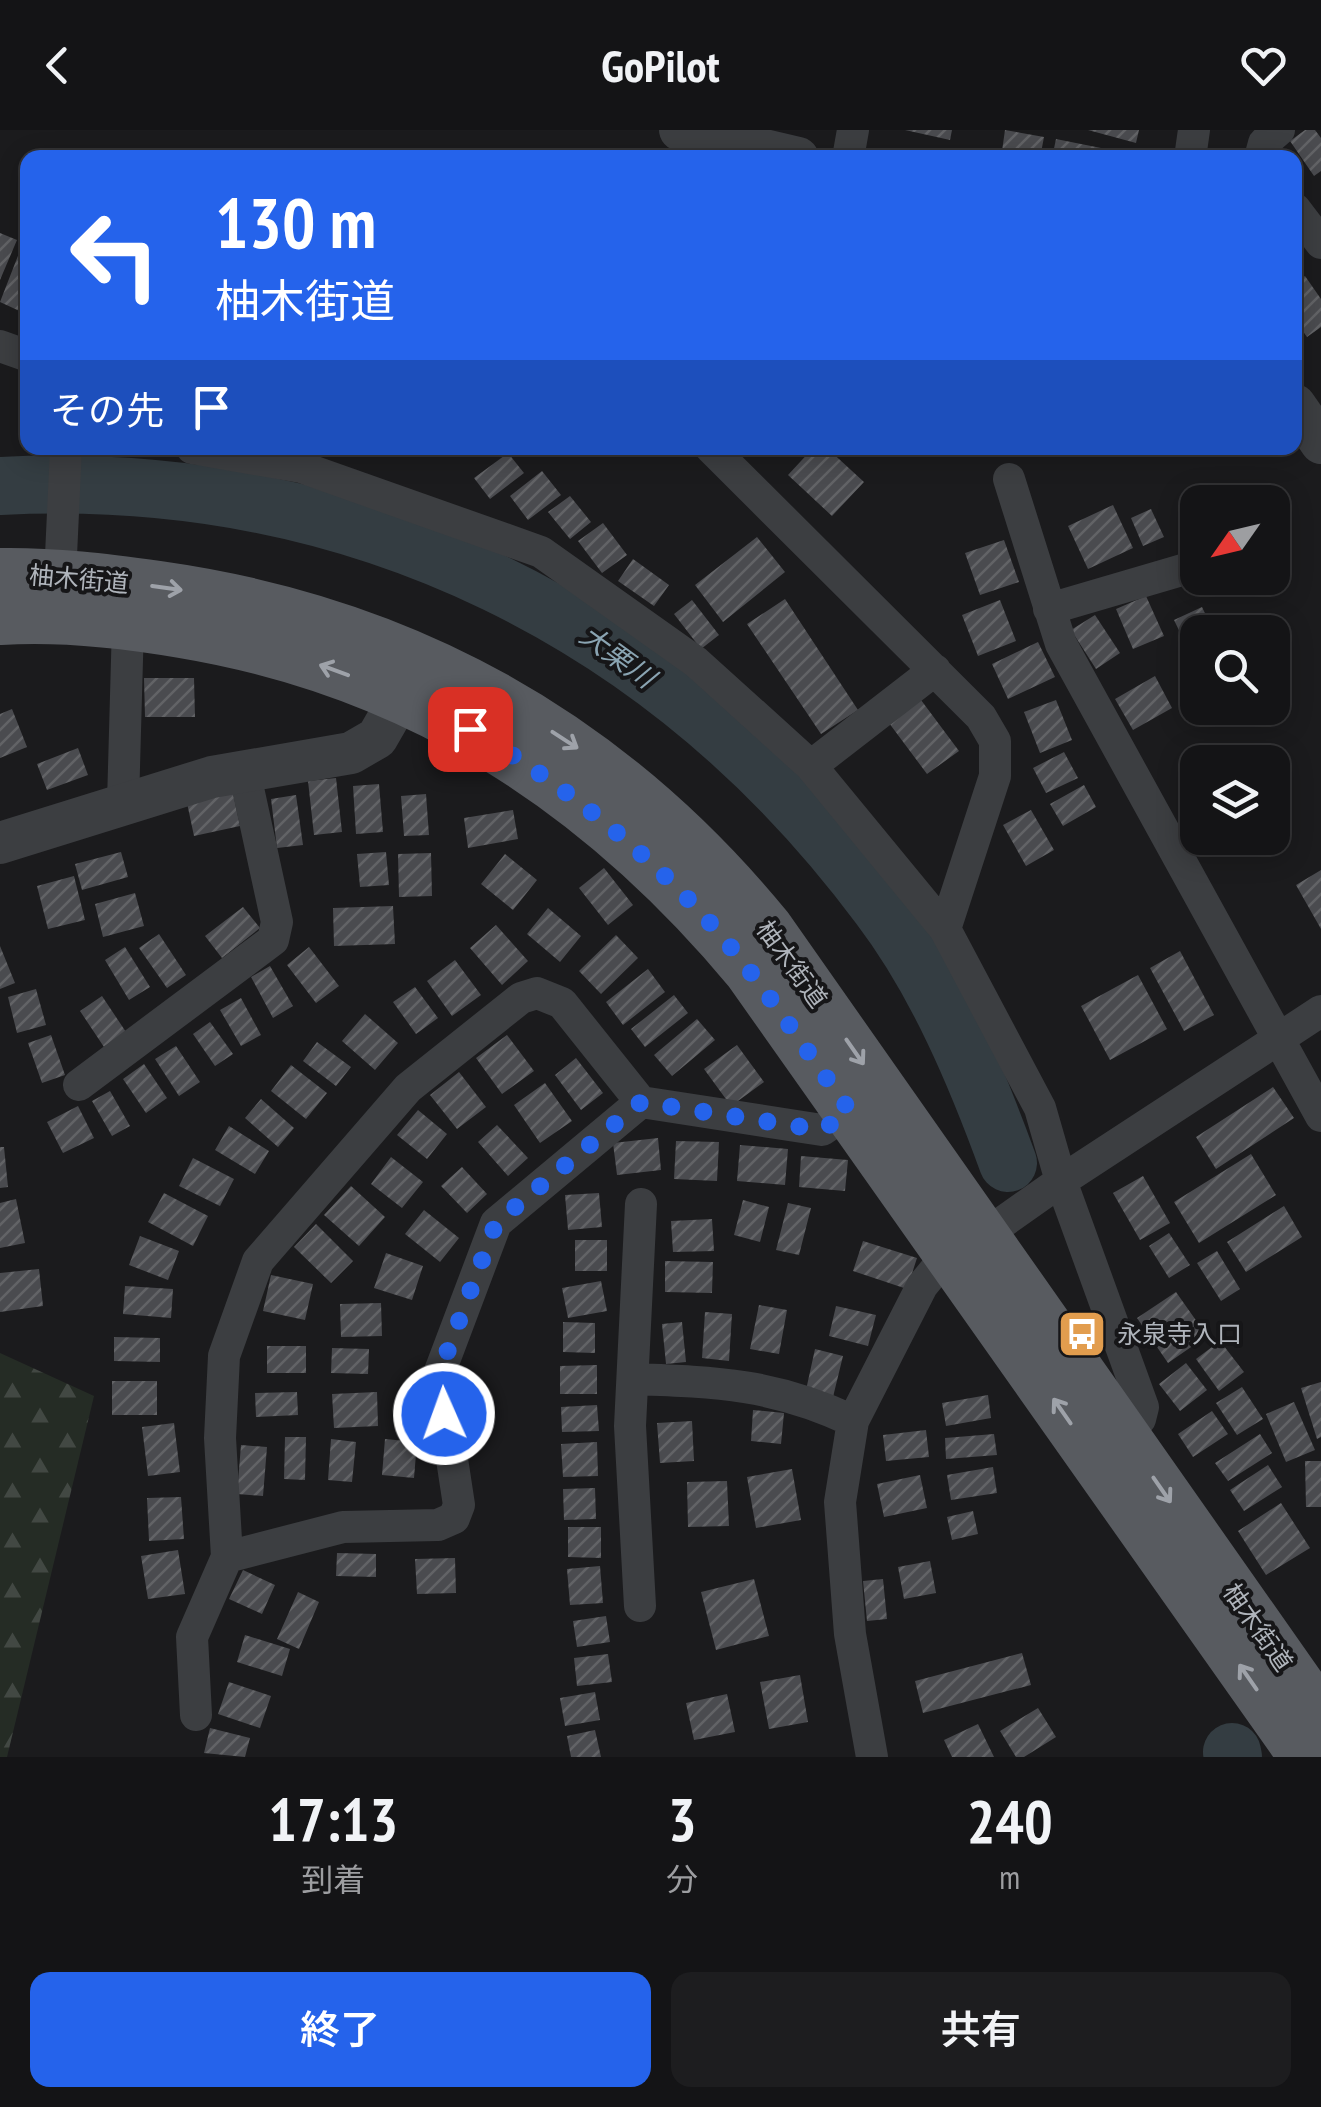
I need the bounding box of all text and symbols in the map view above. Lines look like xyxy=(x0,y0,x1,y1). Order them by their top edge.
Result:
text: GoPilot xyxy=(601,36,720,94)
icon: back xyxy=(30,38,85,93)
icon: heart xyxy=(1236,38,1291,93)
text: 130 m xyxy=(215,177,376,267)
icon: left xyxy=(50,190,180,320)
text: 柚木街道 xyxy=(215,271,395,329)
icon: arrive xyxy=(184,380,239,435)
text: その先 xyxy=(50,385,164,434)
north arrow xyxy=(1180,485,1290,595)
map controls xyxy=(1180,485,1290,855)
street label: 柚木街道 xyxy=(28,559,130,599)
one-way arrow xyxy=(150,580,182,598)
button: search xyxy=(1180,615,1290,725)
water label: 大栗川 xyxy=(573,616,665,697)
one-way arrow xyxy=(319,660,351,678)
pin xyxy=(428,687,513,772)
icon: arrive xyxy=(443,702,498,757)
one-way arrow xyxy=(550,729,578,750)
button: layers xyxy=(1180,745,1290,855)
street label: 柚木街道 xyxy=(750,914,834,1014)
one-way arrow xyxy=(844,1038,865,1066)
bus stop icon: 永泉寺入口 xyxy=(1056,1308,1108,1360)
place label: 永泉寺入口 xyxy=(1117,1318,1242,1350)
position arrow xyxy=(392,1362,496,1466)
one-way arrow xyxy=(1052,1398,1073,1426)
one-way arrow xyxy=(1151,1476,1172,1503)
street label: 柚木街道 xyxy=(1216,1577,1300,1677)
one-way arrow xyxy=(1238,1664,1259,1692)
text: 17:13 xyxy=(268,1780,398,1858)
text: 3 xyxy=(668,1780,697,1858)
text: 240 xyxy=(967,1782,1053,1860)
text: m xyxy=(999,1856,1020,1898)
text: 到着 xyxy=(301,1858,365,1900)
text: 分 xyxy=(666,1858,698,1900)
button: 終了 xyxy=(30,1972,651,2087)
button: 共有 xyxy=(671,1972,1291,2087)

